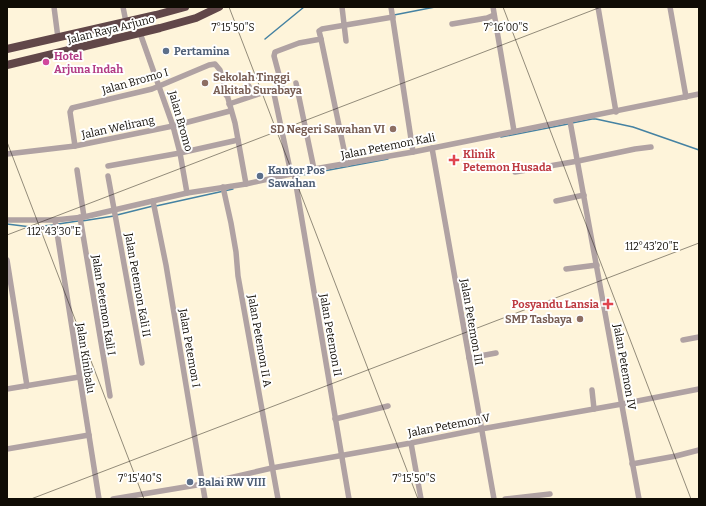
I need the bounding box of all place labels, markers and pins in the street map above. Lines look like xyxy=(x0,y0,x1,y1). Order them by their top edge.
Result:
place label: Pertamina xyxy=(174,45,230,58)
marker: Pertamina xyxy=(161,46,171,56)
place label: Hotel Arjuna Indah xyxy=(54,50,123,76)
marker: Hotel Arjuna Indah xyxy=(41,57,51,67)
place label: Sekolah Tinggi Alkitab Surabaya xyxy=(213,71,303,97)
marker: Sekolah Tinggi Alkitab Surabaya xyxy=(200,78,210,88)
place label: SD Negeri Sawahan VI xyxy=(270,123,385,136)
marker: SD Negeri Sawahan VI xyxy=(388,124,398,134)
place label: Klinik Petemon Husada xyxy=(463,148,553,174)
marker: Klinik Petemon Husada xyxy=(448,154,460,166)
place label: Kantor Pos Sawahan xyxy=(268,164,325,190)
marker: Kantor Pos Sawahan xyxy=(255,171,265,181)
place label: Posyandu Lansia xyxy=(512,298,600,311)
marker: Posyandu Lansia xyxy=(602,298,614,310)
place label: SMP Tasbaya xyxy=(505,313,573,326)
marker: SMP Tasbaya xyxy=(575,314,585,324)
place label: Balai RW VIII xyxy=(198,476,266,489)
marker: Balai RW VIII xyxy=(185,477,195,487)

